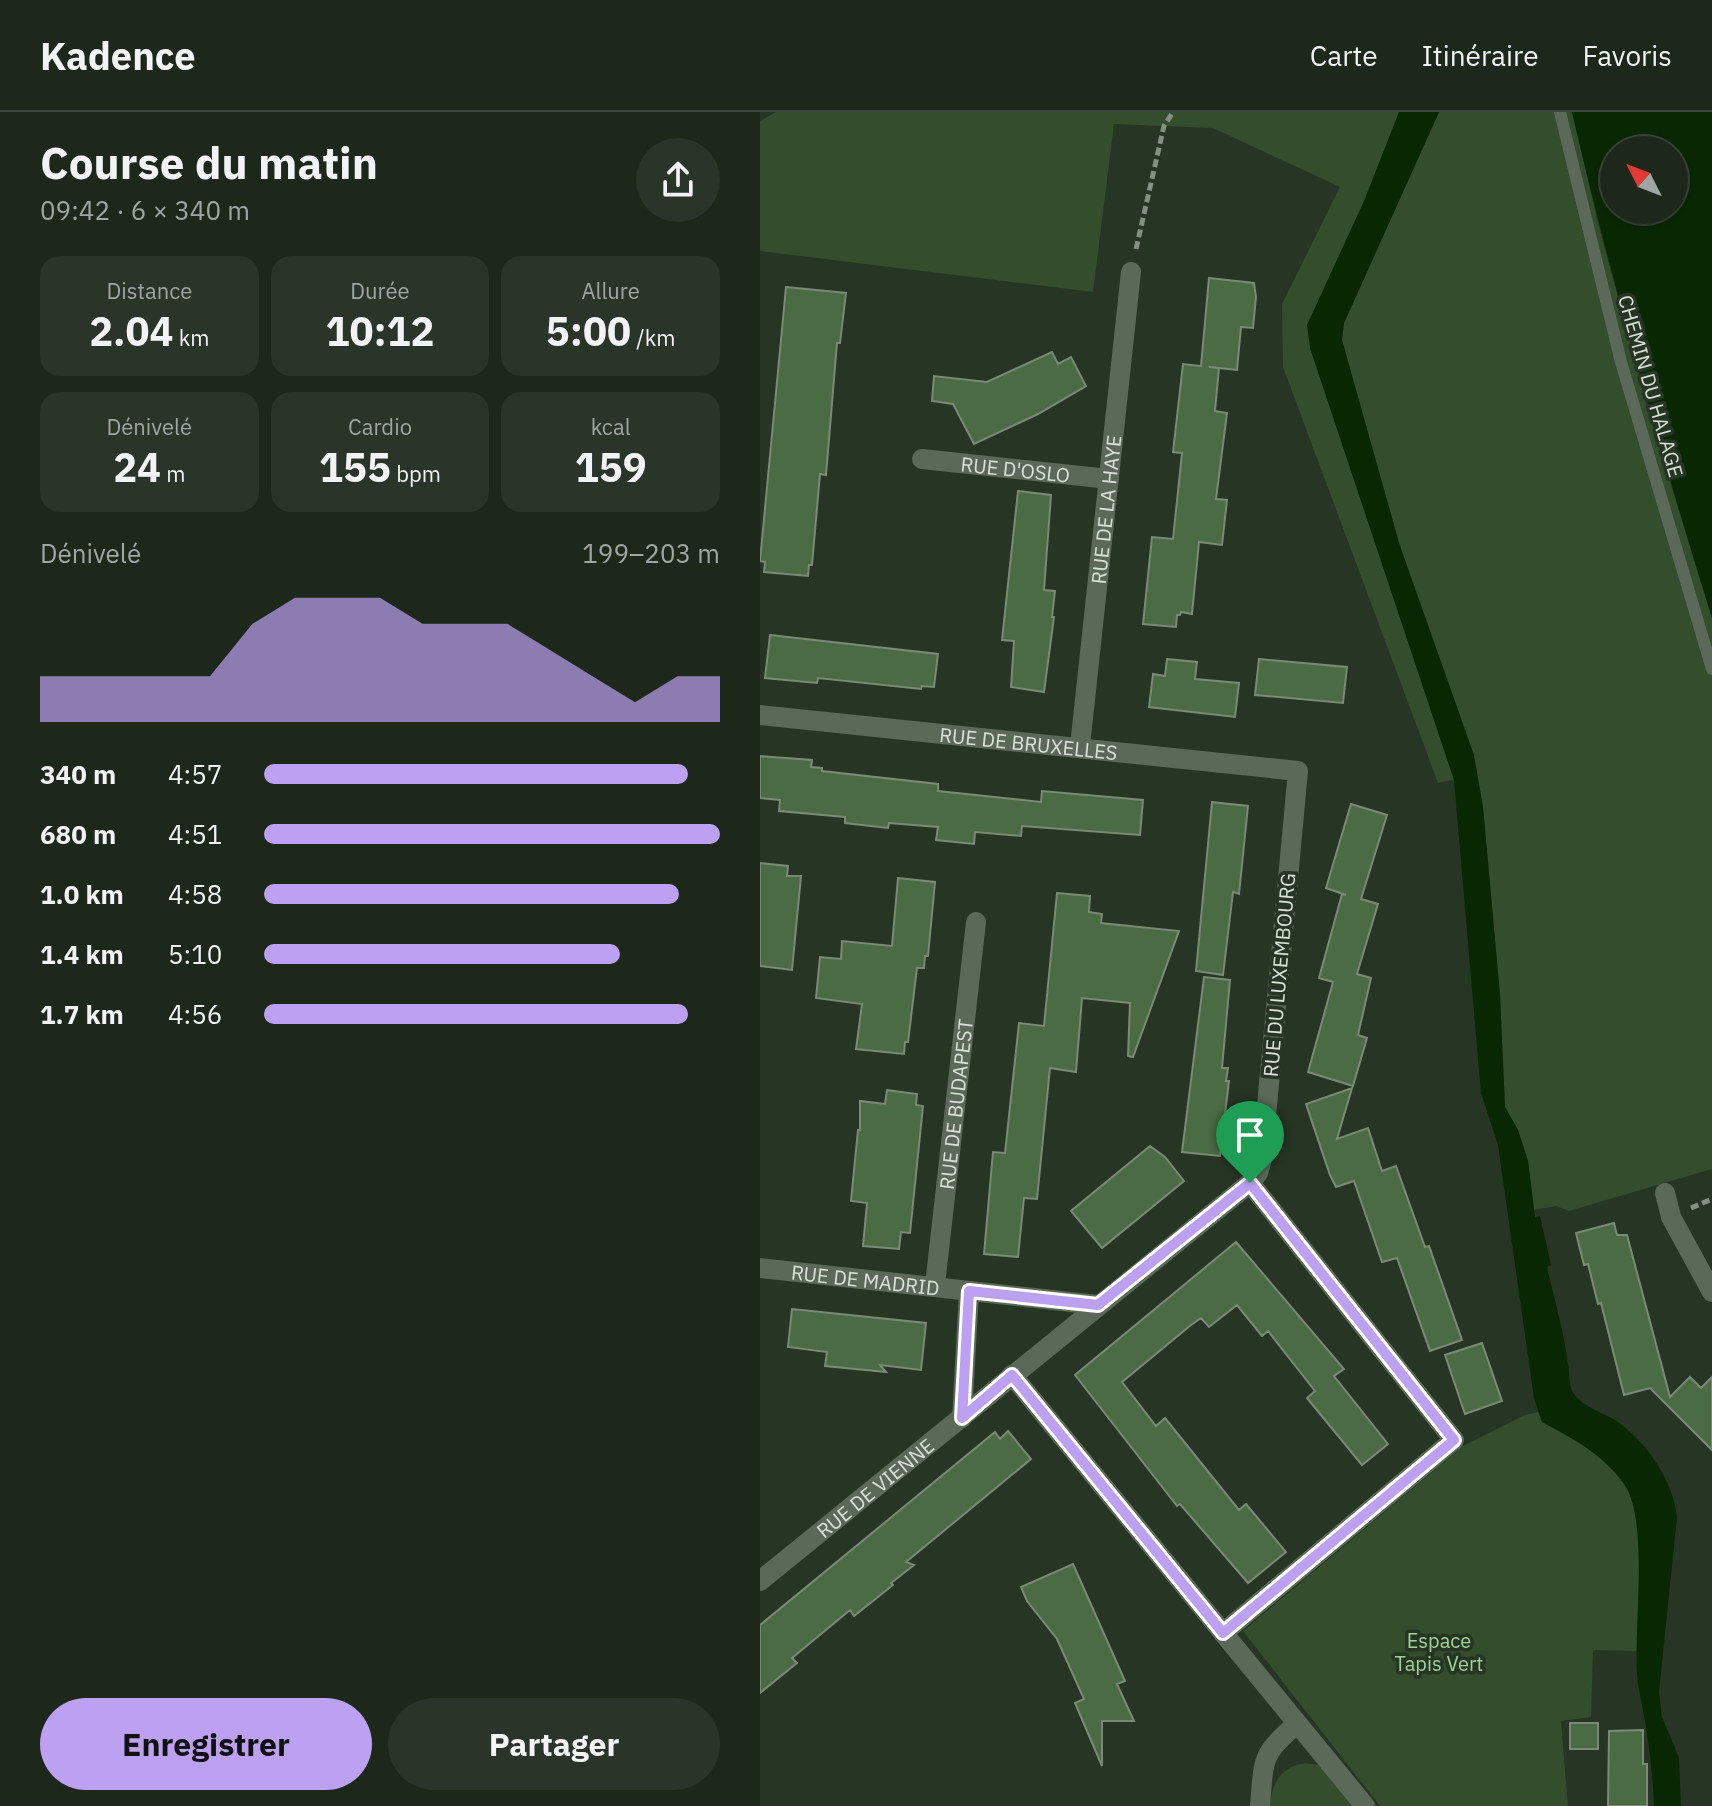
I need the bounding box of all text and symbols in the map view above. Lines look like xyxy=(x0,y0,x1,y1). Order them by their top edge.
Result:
text: Kadence xyxy=(40,31,196,80)
text: Carte xyxy=(1310,37,1378,74)
text: Itinéraire xyxy=(1422,37,1539,74)
text: Favoris xyxy=(1583,37,1672,74)
text: Course du matin xyxy=(40,134,378,191)
north arrow xyxy=(1600,136,1688,224)
map controls xyxy=(1600,136,1688,224)
button: share xyxy=(636,138,720,222)
text: 09:42 · 6 × 340 m xyxy=(40,193,250,227)
text: Distance xyxy=(106,276,192,305)
text: Durée xyxy=(350,276,410,305)
text: Allure xyxy=(581,276,640,305)
street label: CHEMIN DU HALAGE xyxy=(1612,292,1690,480)
text: 2.04 xyxy=(89,305,174,357)
text: 10:12 xyxy=(325,305,435,357)
text: 5:00 xyxy=(546,305,631,357)
text: km xyxy=(174,323,210,352)
text: /km xyxy=(631,323,675,352)
text: Dénivelé xyxy=(107,412,192,441)
text: Cardio xyxy=(348,412,412,441)
text: kcal xyxy=(591,412,631,441)
street label: RUE DE LA HAYE xyxy=(1084,433,1127,585)
text: 24 xyxy=(113,441,161,493)
text: 155 xyxy=(319,441,391,493)
text: 159 xyxy=(575,441,647,493)
street label: RUE D'OSLO xyxy=(959,450,1071,488)
text: m xyxy=(161,459,186,488)
text: bpm xyxy=(391,459,441,488)
text: Dénivelé xyxy=(40,536,141,570)
text: 199–203 m xyxy=(582,536,720,570)
street label: RUE DE BRUXELLES xyxy=(938,720,1119,766)
text: 340 m xyxy=(40,757,116,791)
text: 4:57 xyxy=(168,757,222,791)
text: 680 m xyxy=(40,817,116,851)
text: 4:51 xyxy=(168,817,222,851)
street label: RUE DU LUXEMBOURG xyxy=(1257,872,1301,1078)
text: 1.0 km xyxy=(40,877,124,911)
text: 4:58 xyxy=(168,877,222,911)
text: 1.4 km xyxy=(40,937,124,971)
text: 5:10 xyxy=(168,937,222,971)
text: 1.7 km xyxy=(40,997,124,1031)
text: 4:56 xyxy=(168,997,222,1031)
street label: RUE DE BUDAPEST xyxy=(932,1017,978,1191)
pin xyxy=(1216,1101,1284,1183)
icon: arrive xyxy=(1228,1113,1272,1157)
street label: RUE DE MADRID xyxy=(790,1258,941,1301)
street label: RUE DE VIENNE xyxy=(810,1432,939,1544)
park label: Espace Tapis Vert xyxy=(1395,1627,1483,1677)
button: Enregistrer xyxy=(40,1698,372,1790)
button: Partager xyxy=(388,1698,720,1790)

